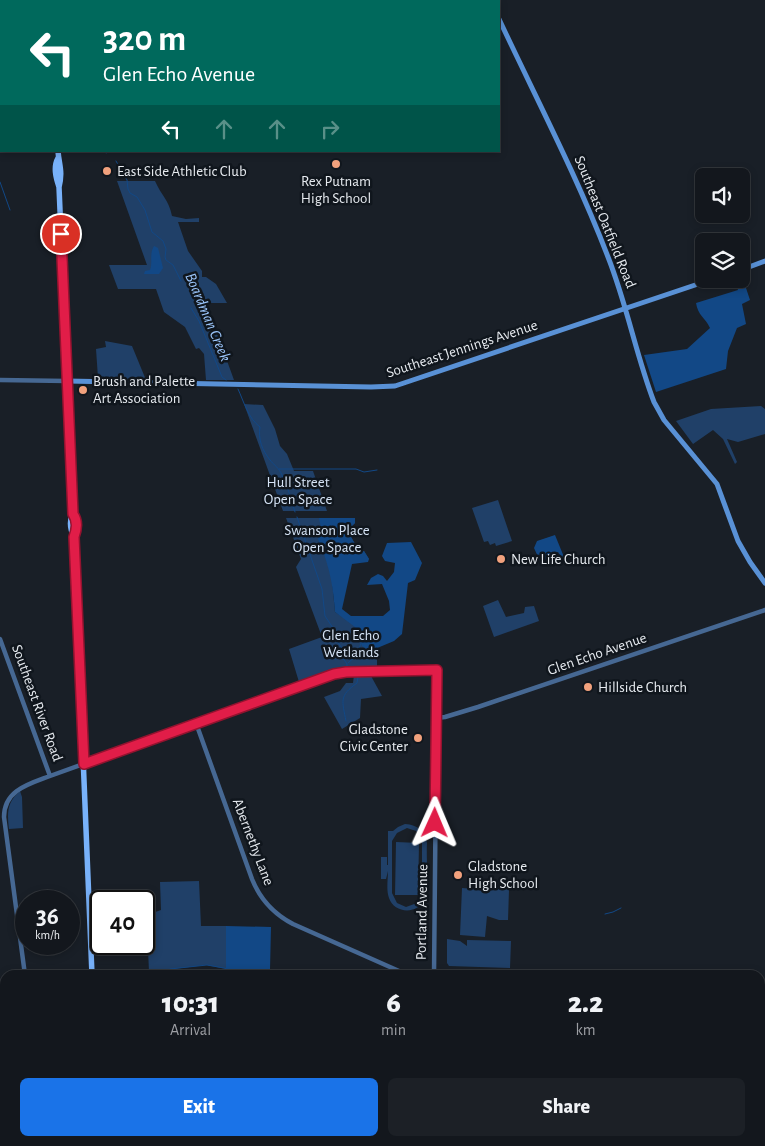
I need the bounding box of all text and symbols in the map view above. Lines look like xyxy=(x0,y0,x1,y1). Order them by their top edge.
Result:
icon: left xyxy=(20,20,85,85)
text: 320 m xyxy=(103,22,186,57)
text: Glen Echo Avenue xyxy=(103,63,255,85)
icon: left xyxy=(157,115,185,143)
icon: ahead xyxy=(210,115,238,143)
icon: ahead xyxy=(263,115,291,143)
icon: right xyxy=(316,115,344,143)
street label: Southeast Oatfield Road xyxy=(572,154,639,291)
marker: Rex Putnam High School xyxy=(330,158,342,170)
place label: East Side Athletic Club xyxy=(117,164,247,179)
marker: East Side Athletic Club xyxy=(101,165,113,177)
map controls xyxy=(695,168,750,288)
button: sound xyxy=(695,168,750,223)
place label: Rex Putnam High School xyxy=(301,174,371,206)
pin xyxy=(40,213,82,255)
icon: arrive xyxy=(47,220,75,248)
button: layers xyxy=(695,233,750,288)
water label: Boardman Creek xyxy=(182,270,234,364)
street label: Southeast Jennings Avenue xyxy=(385,317,540,381)
place label: Brush and Palette Art Association xyxy=(93,374,195,406)
marker: Brush and Palette Art Association xyxy=(77,384,89,396)
park label: Hull Street Open Space xyxy=(264,475,332,507)
park label: Swanson Place Open Space xyxy=(284,523,370,555)
place label: New Life Church xyxy=(511,552,606,567)
marker: New Life Church xyxy=(495,553,507,565)
park label: Glen Echo Wetlands xyxy=(322,628,380,660)
street label: Glen Echo Avenue xyxy=(546,630,649,678)
street label: Southeast River Road xyxy=(9,643,65,764)
place label: Hillside Church xyxy=(598,680,687,695)
marker: Hillside Church xyxy=(582,681,594,693)
place label: Gladstone Civic Center xyxy=(340,722,408,754)
marker: Gladstone Civic Center xyxy=(412,732,424,744)
position arrow xyxy=(408,796,460,848)
street label: Abernethy Lane xyxy=(230,797,276,888)
place label: Gladstone High School xyxy=(468,859,538,891)
street label: Portland Avenue xyxy=(414,864,430,960)
marker: Gladstone High School xyxy=(452,869,464,881)
speed limit sign: 40 xyxy=(90,890,155,955)
text: 36 xyxy=(36,904,59,929)
text: km/h xyxy=(35,929,60,941)
text: 10:31 xyxy=(162,988,219,1018)
text: 6 xyxy=(386,988,401,1018)
text: 2.2 xyxy=(568,988,603,1018)
text: Arrival xyxy=(170,1022,211,1038)
text: min xyxy=(381,1022,406,1038)
text: km xyxy=(575,1022,596,1038)
button: Exit xyxy=(20,1078,378,1136)
button: Share xyxy=(388,1078,745,1136)

